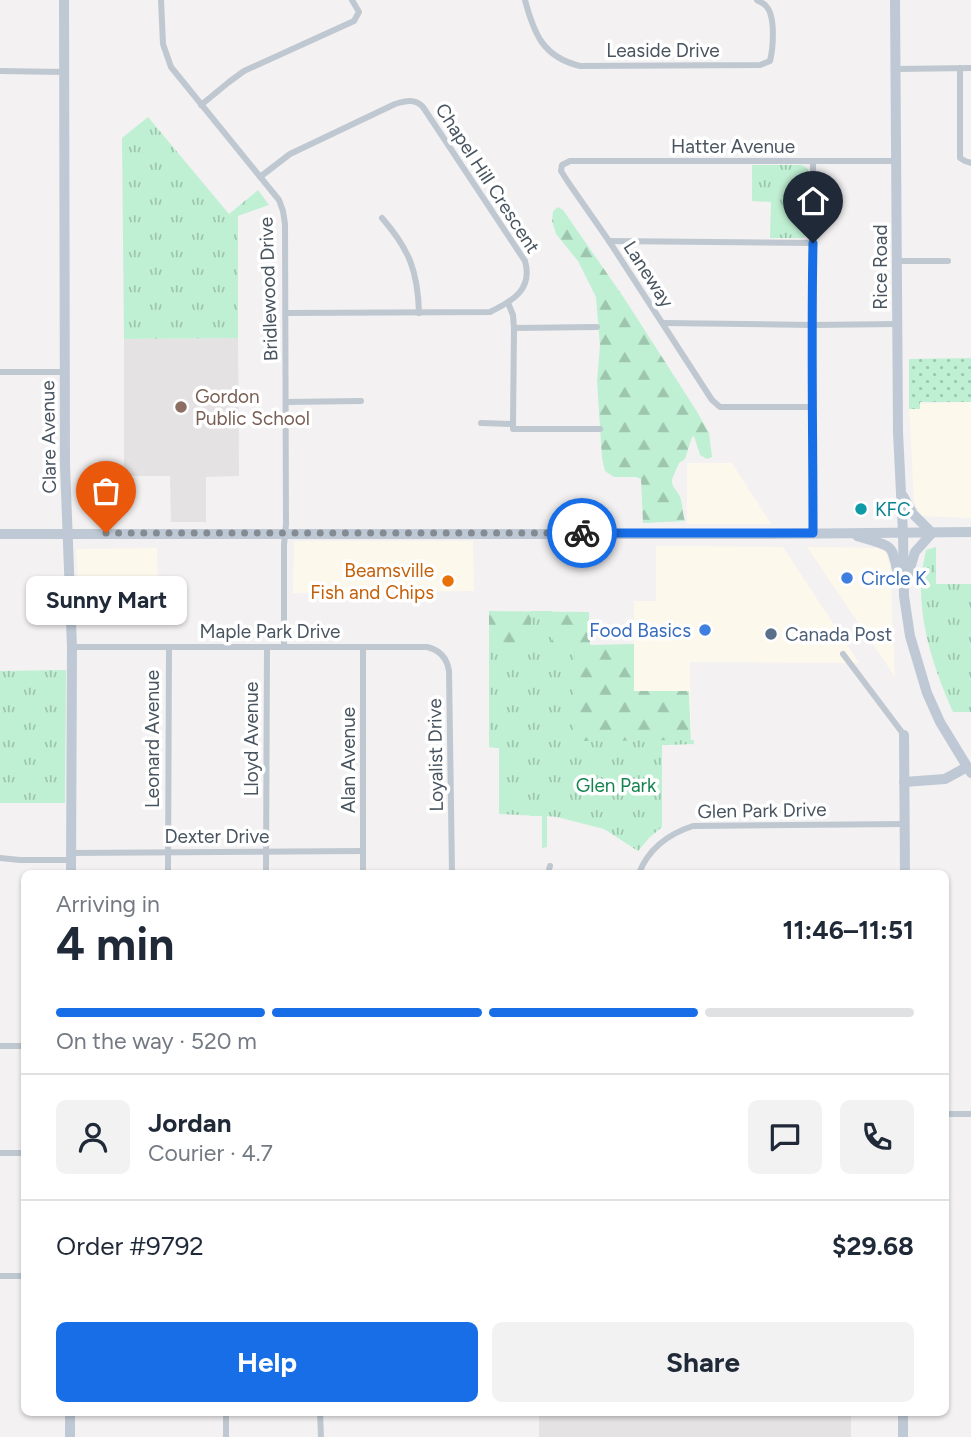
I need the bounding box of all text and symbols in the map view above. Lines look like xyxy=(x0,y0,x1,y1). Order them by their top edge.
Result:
street label: Leaside Drive xyxy=(606,39,720,62)
street label: Chapel Hill Crescent xyxy=(431,99,545,257)
street label: Hatter Avenue xyxy=(671,135,795,158)
pin xyxy=(783,171,843,243)
icon: home xyxy=(794,182,832,220)
street label: Bridlewood Drive xyxy=(254,216,283,362)
street label: Rice Road xyxy=(869,224,892,310)
street label: Laneway xyxy=(619,237,679,312)
street label: Clare Avenue xyxy=(36,380,61,494)
place label: Gordon Public School xyxy=(195,385,310,430)
marker: Gordon Public School xyxy=(173,399,189,415)
pin xyxy=(76,461,136,533)
icon: bag xyxy=(87,472,125,510)
courier xyxy=(547,498,617,568)
place label: KFC xyxy=(875,498,911,521)
marker: KFC xyxy=(853,501,869,517)
icon: bike xyxy=(563,514,601,552)
place label: Beamsville Fish and Chips xyxy=(310,559,434,604)
place label: Circle K xyxy=(861,567,927,590)
marker: Circle K xyxy=(839,570,855,586)
marker: Beamsville Fish and Chips xyxy=(440,573,456,589)
callout: Sunny Mart xyxy=(25,575,186,624)
text: Sunny Mart xyxy=(46,586,167,614)
place label: Food Basics xyxy=(589,619,691,642)
street label: Maple Park Drive xyxy=(199,620,341,643)
marker: Food Basics xyxy=(697,622,713,638)
place label: Canada Post xyxy=(785,623,892,646)
marker: Canada Post xyxy=(763,626,779,642)
street label: Leonard Avenue xyxy=(141,670,164,808)
street label: Lloyd Avenue xyxy=(240,682,263,796)
street label: Loyalist Drive xyxy=(423,698,448,812)
street label: Alan Avenue xyxy=(337,707,360,813)
park label: Glen Park xyxy=(576,774,657,797)
street label: Glen Park Drive xyxy=(697,798,827,823)
street label: Dexter Drive xyxy=(165,825,269,848)
text: Arriving in xyxy=(56,890,160,918)
text: 11:46–11:51 xyxy=(783,914,914,946)
text: 4 min xyxy=(56,916,174,972)
text: On the way · 520 m xyxy=(56,1027,257,1055)
button: person xyxy=(56,1100,130,1174)
button: chat xyxy=(748,1100,822,1174)
button: phone xyxy=(840,1100,914,1174)
text: Jordan xyxy=(148,1107,231,1139)
text: Courier · 4.7 xyxy=(148,1139,273,1167)
text: Order #9792 xyxy=(56,1230,204,1262)
text: $29.68 xyxy=(832,1230,914,1262)
button: Help xyxy=(56,1322,478,1402)
button: Share xyxy=(492,1322,914,1402)

